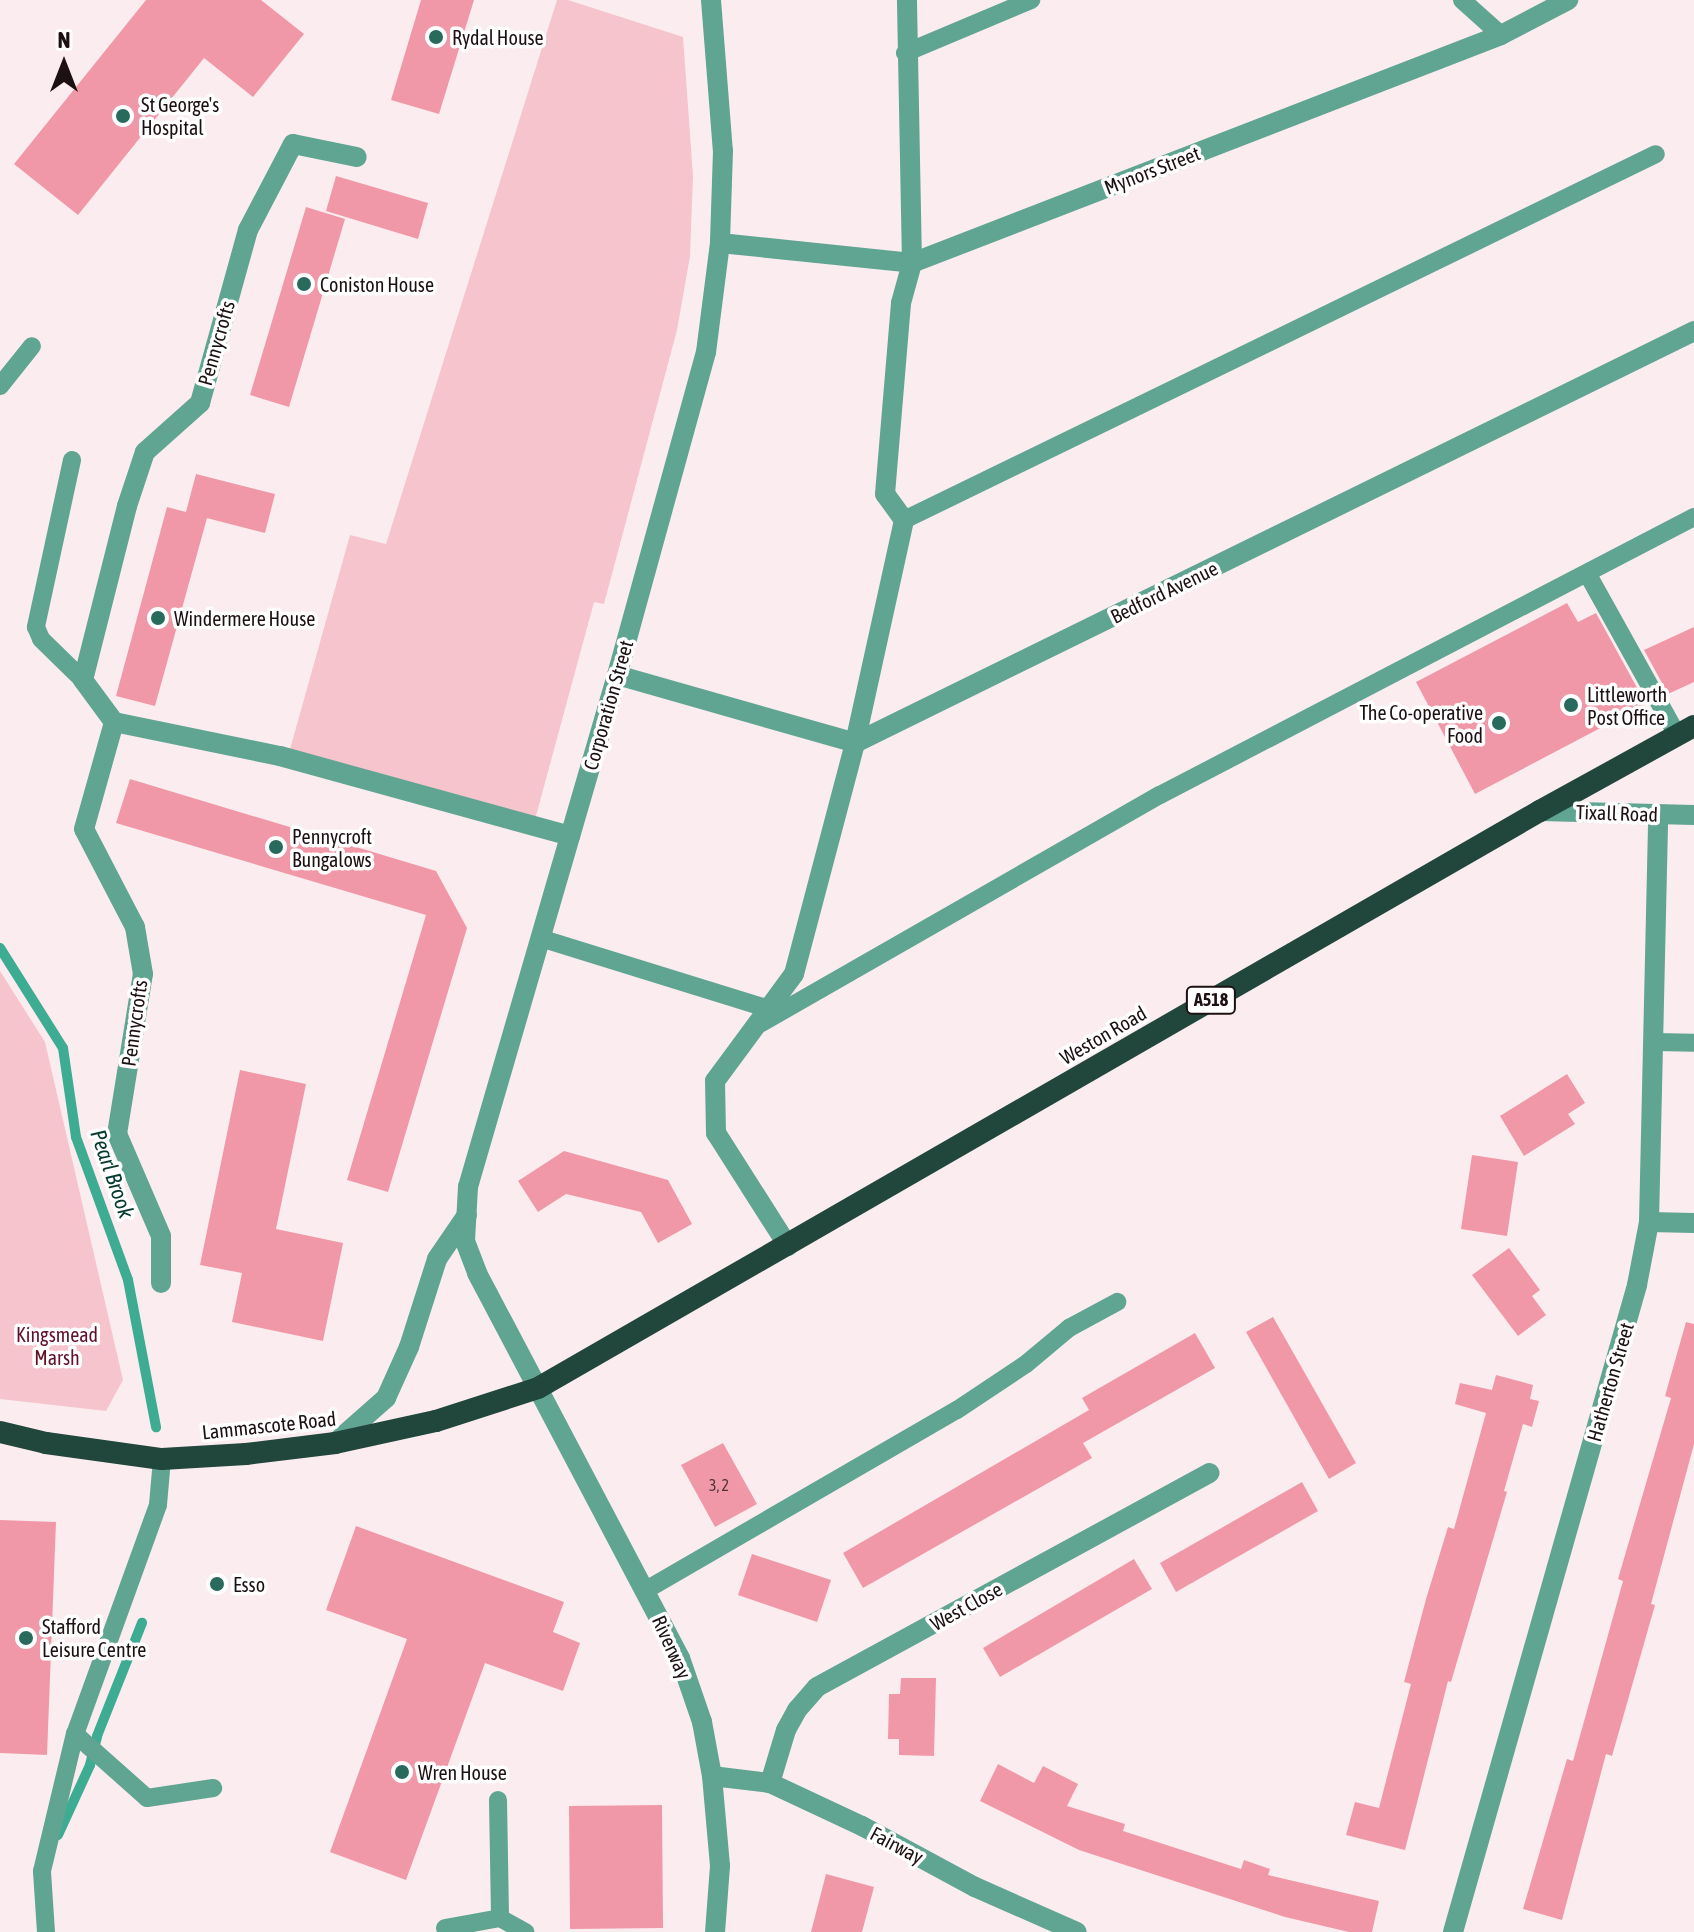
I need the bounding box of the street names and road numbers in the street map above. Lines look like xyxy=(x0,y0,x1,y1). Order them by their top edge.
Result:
street label: Mynors Street xyxy=(1101,141,1203,199)
street label: Pennycrofts xyxy=(192,298,240,388)
street label: Bedford Avenue xyxy=(1106,556,1222,628)
street label: Corporation Street xyxy=(578,637,638,773)
street label: Tixall Road xyxy=(1576,800,1658,826)
street label: Pennycrofts xyxy=(116,978,152,1068)
road number: A518 xyxy=(1185,986,1237,1014)
street label: Weston Road xyxy=(1056,1001,1150,1069)
street label: Hatherton Street xyxy=(1582,1320,1638,1444)
street label: Lammascote Road xyxy=(201,1406,337,1444)
street label: West Close xyxy=(926,1577,1006,1635)
street label: Riverway xyxy=(647,1612,697,1682)
street label: Fairway xyxy=(866,1821,928,1869)

